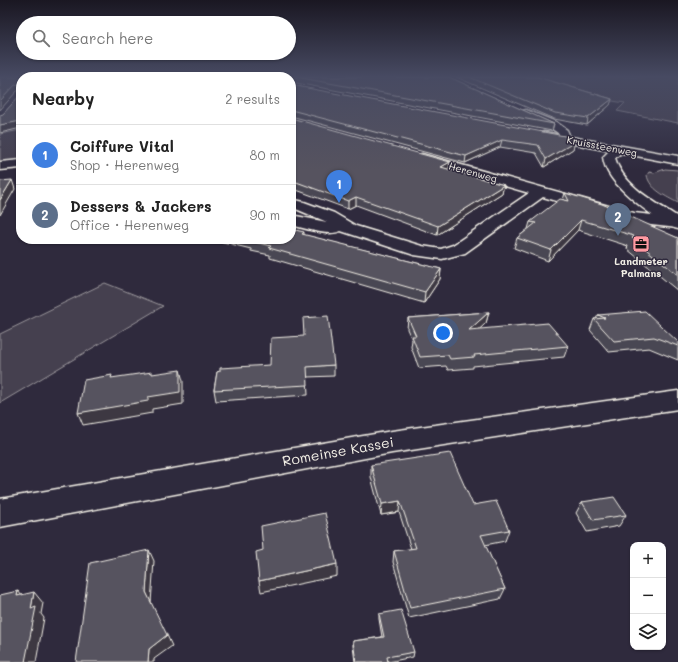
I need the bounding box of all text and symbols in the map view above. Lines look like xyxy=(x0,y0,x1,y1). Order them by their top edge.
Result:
search box xyxy=(16,16,296,60)
icon: search xyxy=(30,27,52,49)
text: Search here xyxy=(62,28,153,48)
text: Nearby xyxy=(32,87,94,109)
text: 2 results xyxy=(225,90,280,107)
street label: Kruissteenweg xyxy=(566,132,639,160)
text: Coiffure Vital xyxy=(70,136,174,156)
text: 1 xyxy=(42,146,48,163)
text: 80 m xyxy=(250,146,280,163)
text: Shop · Herenweg xyxy=(70,156,179,173)
street label: Herenweg xyxy=(447,158,499,186)
pin: 1 xyxy=(326,170,352,203)
text: Dessers & Jackers xyxy=(70,196,212,216)
pin: 2 xyxy=(605,203,631,236)
text: 2 xyxy=(41,206,49,223)
text: 90 m xyxy=(250,206,280,223)
text: Office · Herenweg xyxy=(70,216,189,233)
office icon: Landmeter Palmans xyxy=(631,234,651,254)
place label: Landmeter Palmans xyxy=(614,254,668,280)
your location xyxy=(433,323,453,343)
street label: Romeinse Kassei xyxy=(281,432,395,470)
map controls xyxy=(630,542,666,650)
button: + xyxy=(630,542,666,578)
button: − xyxy=(630,578,666,614)
button: layers xyxy=(630,614,666,650)

